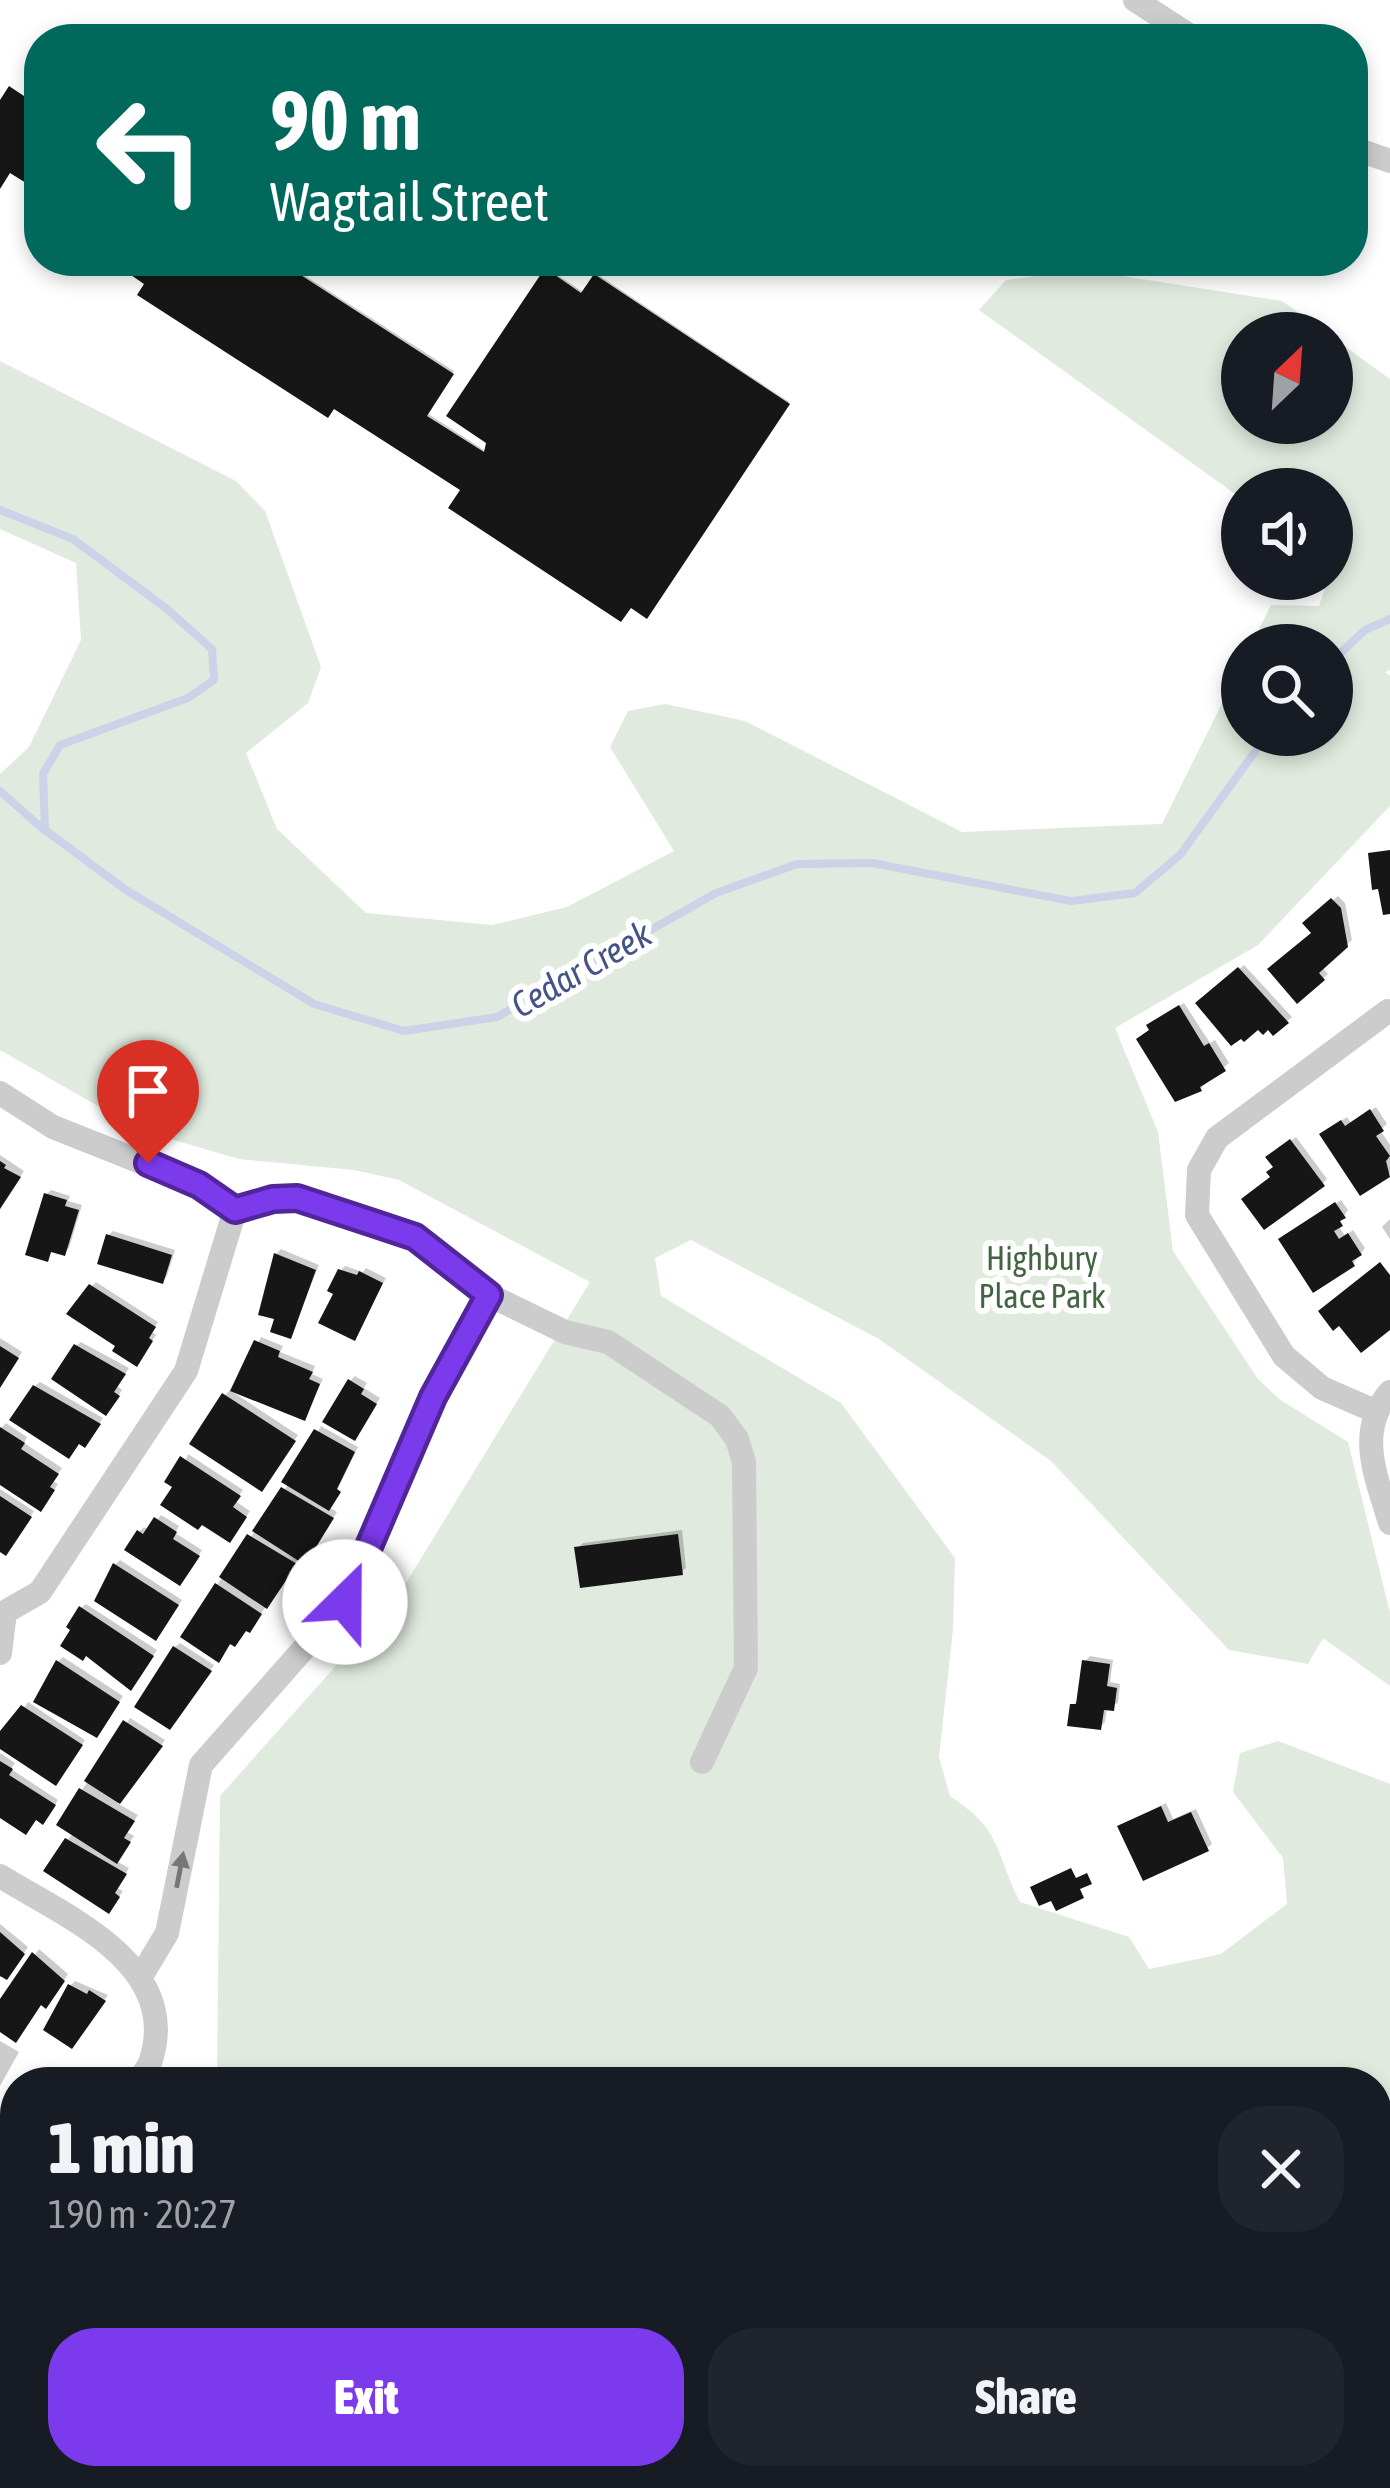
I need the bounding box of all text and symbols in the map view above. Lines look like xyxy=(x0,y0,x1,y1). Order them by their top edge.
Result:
icon: left xyxy=(72,72,228,228)
text: 90 m xyxy=(270,72,421,168)
text: Wagtail Street xyxy=(270,171,549,232)
north arrow xyxy=(1221,312,1353,444)
map controls xyxy=(1221,312,1353,756)
button: sound xyxy=(1221,468,1353,600)
button: search xyxy=(1221,624,1353,756)
water label: Cedar Creek xyxy=(503,912,660,1026)
pin xyxy=(97,1040,199,1163)
icon: arrive xyxy=(115,1058,181,1124)
park label: Highbury Place Park xyxy=(978,1239,1106,1315)
position arrow xyxy=(282,1539,408,1665)
one-way arrow xyxy=(171,1851,190,1888)
text: 1 min xyxy=(48,2106,195,2188)
button: close xyxy=(1218,2106,1344,2232)
text: 190 m · 20:27 xyxy=(48,2192,237,2236)
button: Exit xyxy=(48,2328,684,2466)
button: Share xyxy=(708,2328,1344,2466)

